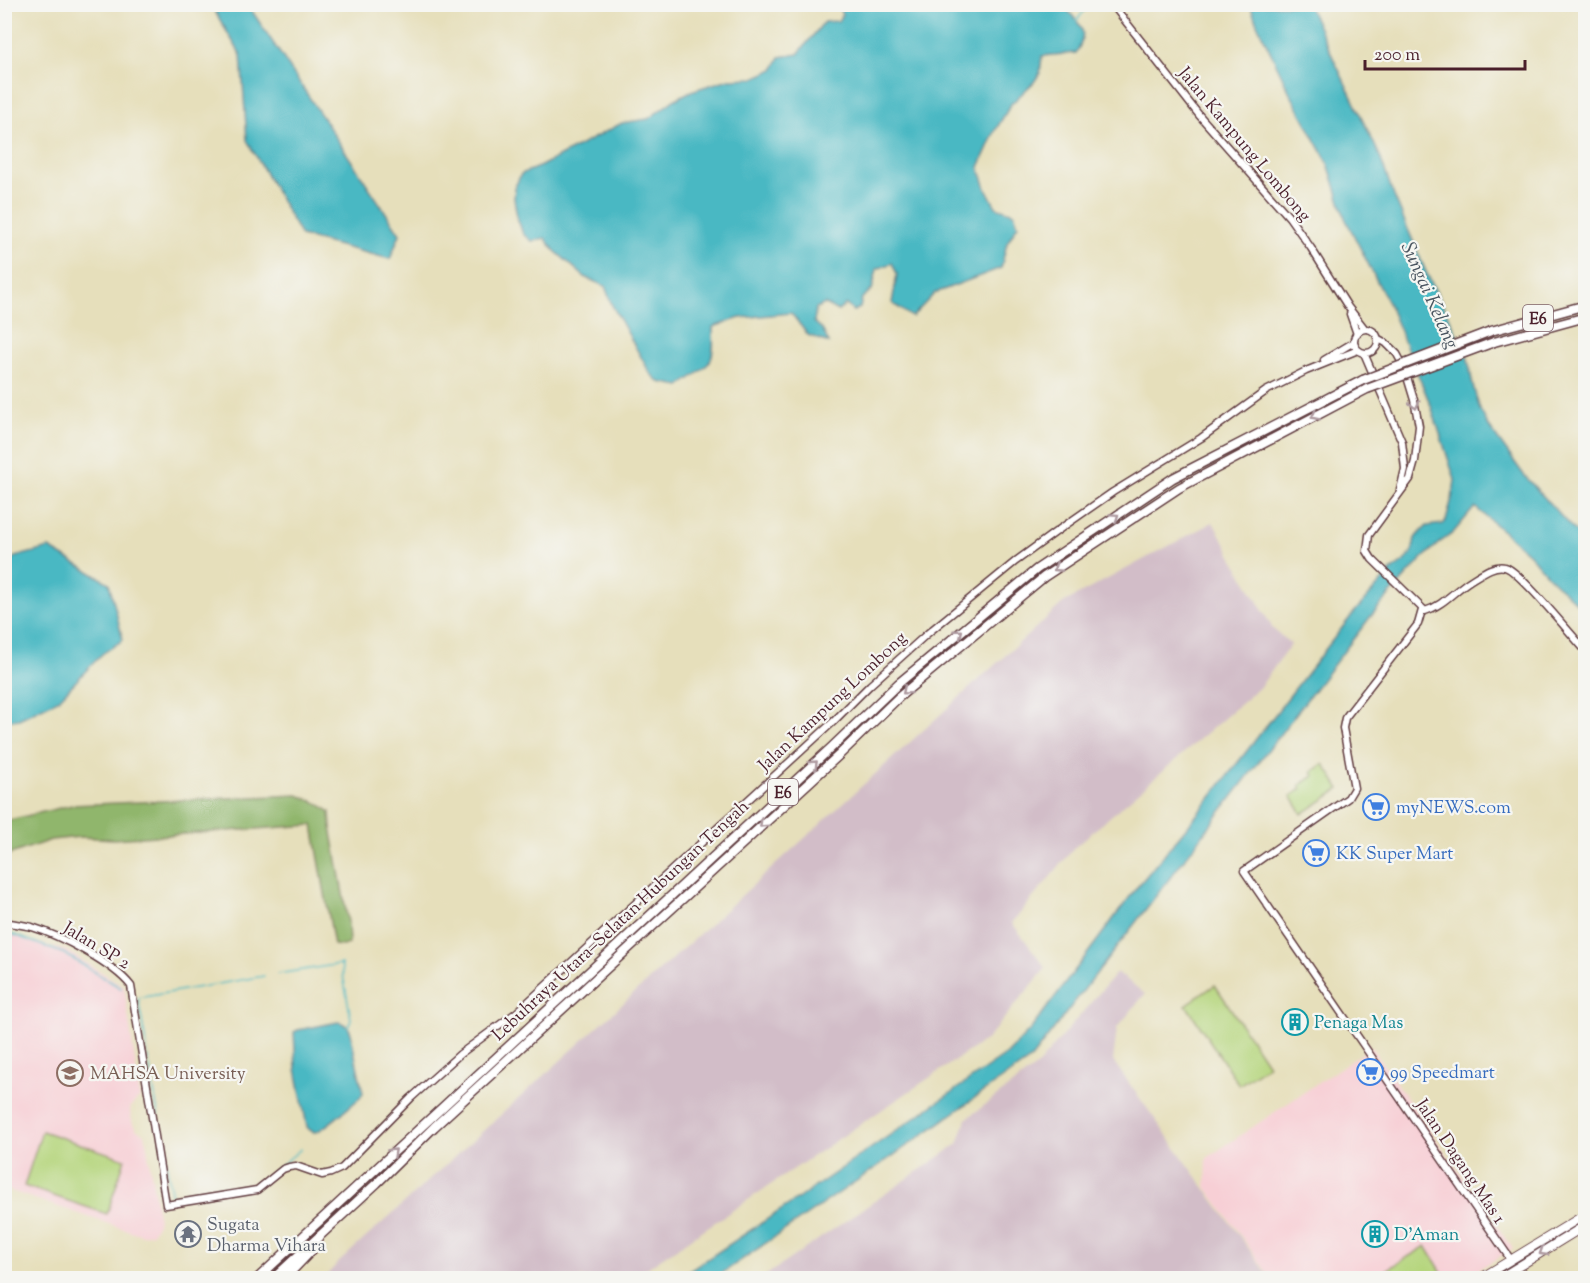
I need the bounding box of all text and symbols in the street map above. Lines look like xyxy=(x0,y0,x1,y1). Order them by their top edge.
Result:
scale bar xyxy=(1365,33,1526,71)
text: 200 m xyxy=(1374,43,1420,69)
street label: Jalan Kampung Lombong xyxy=(1170,61,1316,229)
water label: Sungai Kelang xyxy=(1392,238,1465,355)
road number: E6 xyxy=(1523,305,1553,331)
one-way arrow xyxy=(1408,399,1421,409)
one-way arrow xyxy=(1311,409,1321,420)
one-way arrow xyxy=(1108,513,1119,524)
one-way arrow xyxy=(1053,561,1064,572)
street label: Jalan Kampung Lombong xyxy=(752,626,914,779)
one-way arrow xyxy=(952,630,963,641)
one-way arrow xyxy=(902,684,913,695)
one-way arrow xyxy=(807,760,818,771)
road number: E6 xyxy=(768,779,798,805)
supermarket icon: myNEWS.com xyxy=(1361,792,1391,822)
street label: Lebuhraya Utara–Selatan Hubungan Tengah xyxy=(487,795,756,1048)
place label: myNEWS.com xyxy=(1396,796,1511,822)
one-way arrow xyxy=(760,817,770,828)
supermarket icon: KK Super Mart xyxy=(1301,838,1331,868)
place label: KK Super Mart xyxy=(1336,842,1453,868)
street label: Jalan SP 2 xyxy=(57,916,135,977)
building icon: Penaga Mas xyxy=(1280,1007,1310,1037)
place label: Penaga Mas xyxy=(1314,1011,1403,1037)
supermarket icon: 99 Speedmart xyxy=(1355,1057,1385,1087)
school or university icon: MAHSA University xyxy=(55,1058,85,1088)
place label: 99 Speedmart xyxy=(1390,1061,1495,1087)
place label: MAHSA University xyxy=(90,1062,246,1088)
street label: Jalan Dagang Mas 1 xyxy=(1407,1094,1511,1230)
one-way arrow xyxy=(386,1149,397,1160)
place label: Sugata Dharma Vihara xyxy=(207,1213,326,1260)
temple icon: Sugata Dharma Vihara xyxy=(173,1219,203,1249)
building icon: D'Aman xyxy=(1360,1219,1390,1249)
place label: D'Aman xyxy=(1394,1223,1460,1249)
one-way arrow xyxy=(1539,1245,1550,1256)

